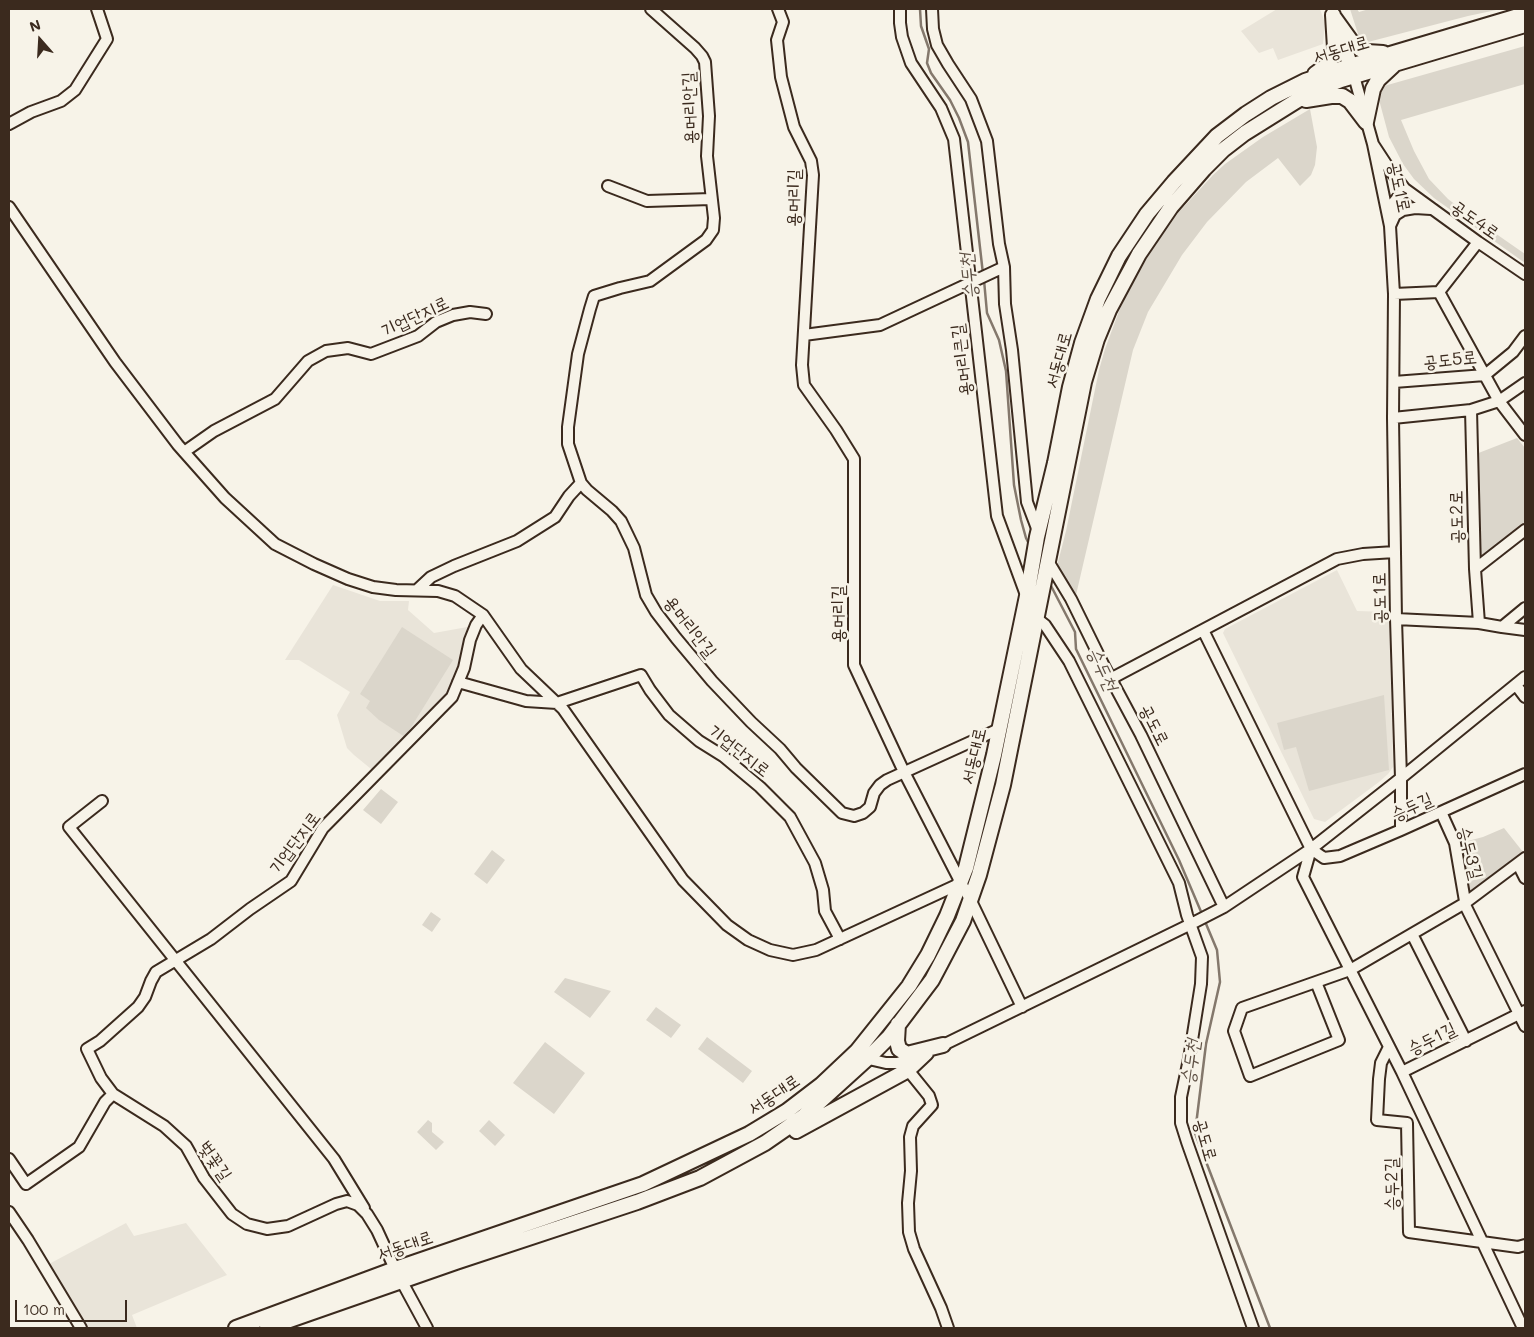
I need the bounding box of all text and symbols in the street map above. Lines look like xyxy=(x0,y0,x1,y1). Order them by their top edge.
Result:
north arrow xyxy=(15,15,65,65)
text: N xyxy=(27,15,43,36)
street label: 서동대로 xyxy=(1310,31,1372,69)
street label: 용머리안길 xyxy=(678,71,702,145)
street label: 공도1로 xyxy=(1383,160,1415,214)
street label: 용머리길 xyxy=(783,169,805,227)
street label: 공도4로 xyxy=(1447,196,1503,244)
water label: 승두천 xyxy=(955,252,983,300)
street label: 기업단지로 xyxy=(378,292,452,342)
street label: 용머리큰길 xyxy=(947,323,977,397)
street label: 서동대로 xyxy=(1041,329,1077,391)
street label: 공도5로 xyxy=(1422,346,1478,374)
street label: 공도2로 xyxy=(1446,490,1468,544)
street label: 공도1로 xyxy=(1369,572,1391,624)
street label: 용머리길 xyxy=(827,585,849,643)
street label: 용머리안길 xyxy=(659,592,721,662)
water label: 승두천 xyxy=(1082,643,1122,695)
street label: 공도로 xyxy=(1135,701,1173,749)
street label: 기업단지로 xyxy=(704,720,774,782)
street label: 서동대로 xyxy=(957,725,991,787)
street label: 승두길 xyxy=(1388,788,1436,826)
street label: 기업단지로 xyxy=(265,808,325,878)
street label: 승두3길 xyxy=(1453,824,1487,882)
street label: 승두1길 xyxy=(1404,1018,1460,1060)
water label: 승두천 xyxy=(1177,1038,1205,1086)
street label: 서동대로 xyxy=(744,1070,804,1120)
street label: 공도로 xyxy=(1189,1116,1221,1164)
street label: 벚꽃길 xyxy=(194,1137,236,1185)
street label: 승두2길 xyxy=(1381,1157,1403,1211)
street label: 서동대로 xyxy=(374,1226,436,1266)
scale bar xyxy=(18,1290,130,1322)
text: 100 m xyxy=(23,1299,65,1319)

